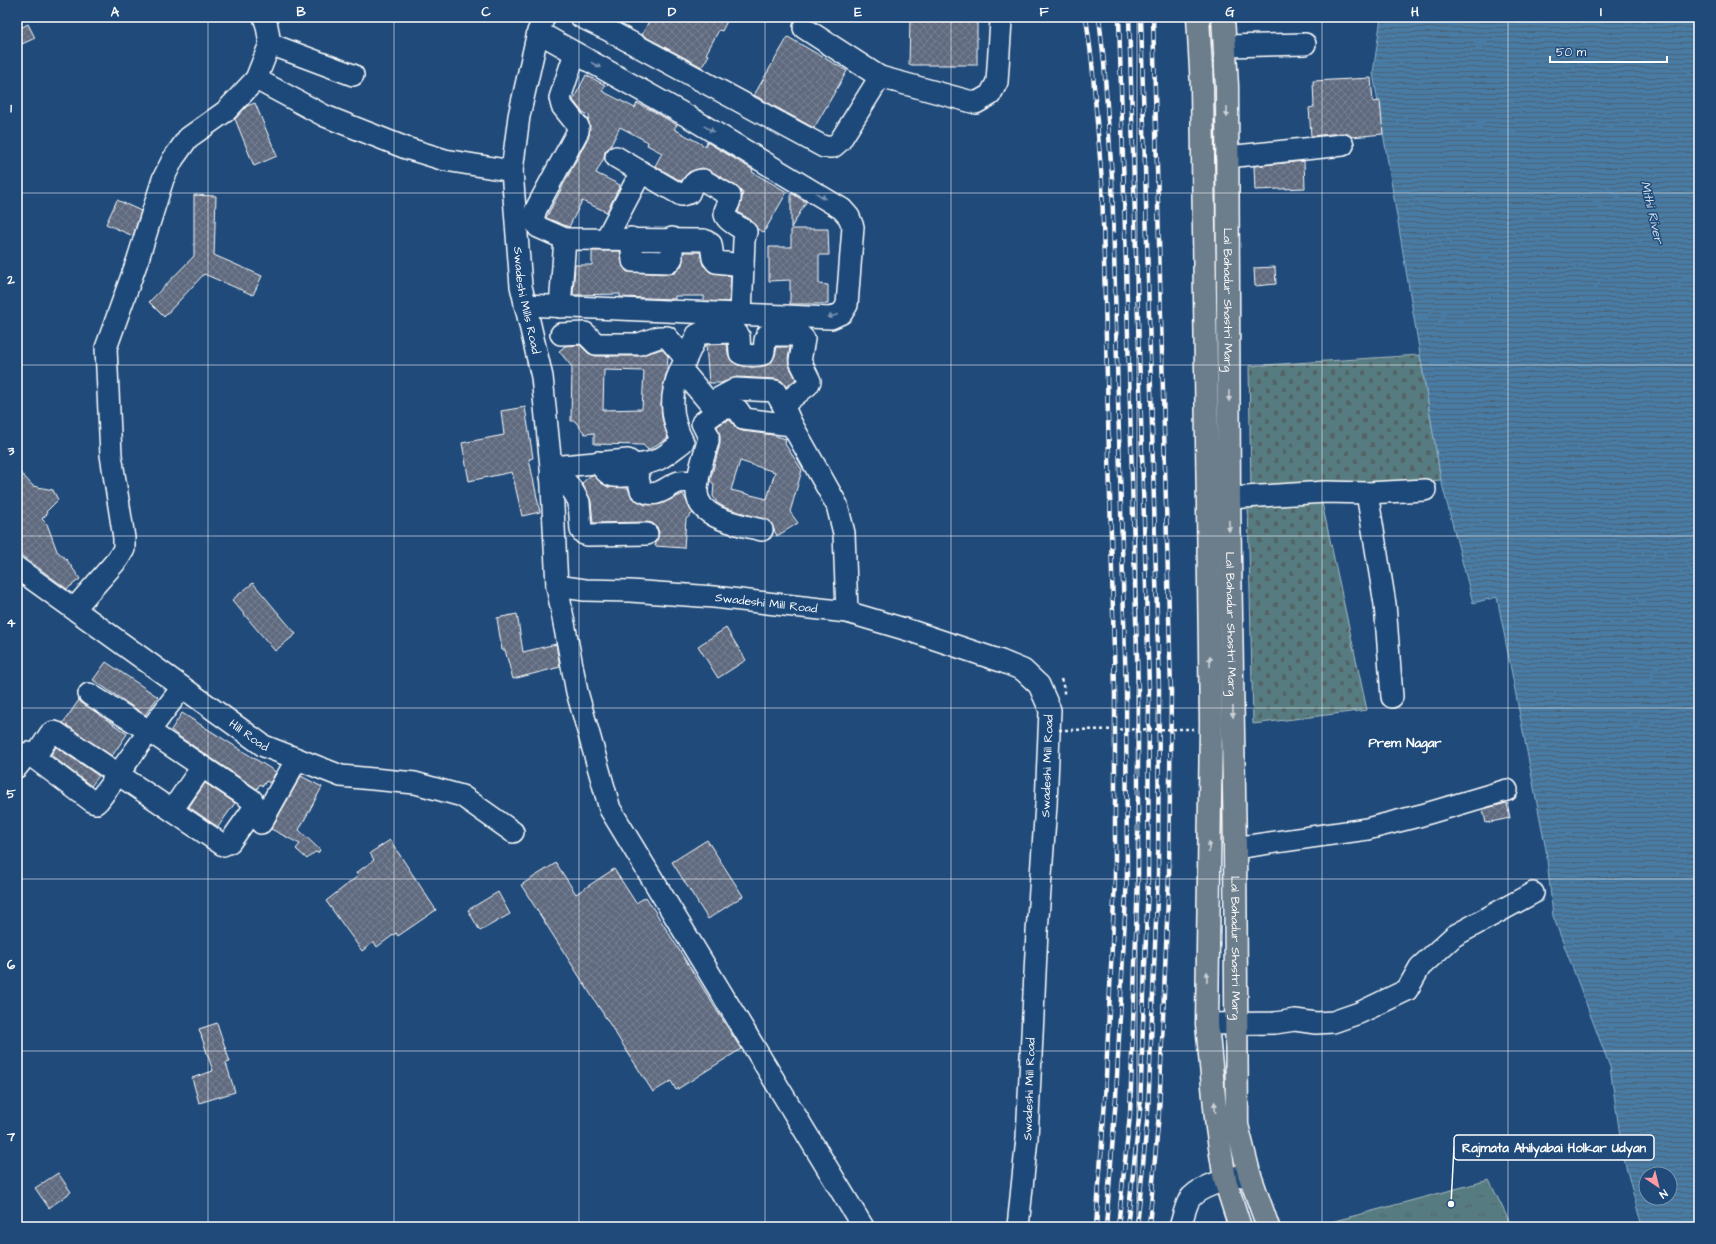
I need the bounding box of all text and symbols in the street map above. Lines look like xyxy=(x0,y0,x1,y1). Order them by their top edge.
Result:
text: A xyxy=(111,3,120,21)
text: B xyxy=(296,3,306,21)
text: C xyxy=(481,3,491,21)
text: D xyxy=(668,3,677,21)
text: E xyxy=(854,3,862,21)
text: F xyxy=(1039,3,1049,21)
text: G xyxy=(1225,3,1235,21)
text: H xyxy=(1411,3,1419,21)
text: I xyxy=(1600,3,1602,21)
scale bar xyxy=(1550,38,1667,64)
text: 50 m xyxy=(1556,44,1587,61)
one-way arrow xyxy=(590,61,602,68)
text: 1 xyxy=(10,99,12,117)
one-way arrow xyxy=(1224,106,1230,119)
one-way arrow xyxy=(704,125,714,133)
water label: Mithi River xyxy=(1636,179,1668,247)
one-way arrow xyxy=(815,192,827,199)
street label: Lal Bahadur Shastri Marg xyxy=(1218,228,1236,372)
street label: Swadeshi Mills Road xyxy=(509,246,544,356)
text: 2 xyxy=(6,271,15,289)
one-way arrow xyxy=(826,313,838,319)
one-way arrow xyxy=(1226,390,1232,403)
text: 3 xyxy=(7,442,15,460)
one-way arrow xyxy=(1226,520,1233,532)
street label: Lal Bahadur Shastri Marg xyxy=(1221,552,1240,696)
street label: Swadeshi Mill Road xyxy=(714,589,818,618)
text: 4 xyxy=(7,614,16,632)
one-way arrow xyxy=(1207,654,1213,667)
one-way arrow xyxy=(1230,706,1236,719)
street label: Swadeshi Mill Road xyxy=(1037,714,1058,818)
street label: Hill Road xyxy=(225,715,271,756)
district label: Prem Nagar xyxy=(1368,734,1442,754)
text: 5 xyxy=(6,785,16,803)
one-way arrow xyxy=(1206,840,1212,853)
street label: Lal Bahadur Shastri Marg xyxy=(1226,876,1244,1020)
text: 6 xyxy=(7,956,16,974)
one-way arrow xyxy=(1204,971,1211,983)
street label: Swadeshi Mill Road xyxy=(1019,1037,1040,1141)
one-way arrow xyxy=(1211,1101,1218,1113)
text: 7 xyxy=(6,1128,16,1146)
callout: Rajmata Ahilyabai Holkar Udyan xyxy=(1454,1135,1654,1160)
text: Rajmata Ahilyabai Holkar Udyan xyxy=(1462,1139,1647,1158)
north arrow xyxy=(1638,1166,1678,1206)
text: N xyxy=(1656,1186,1671,1202)

